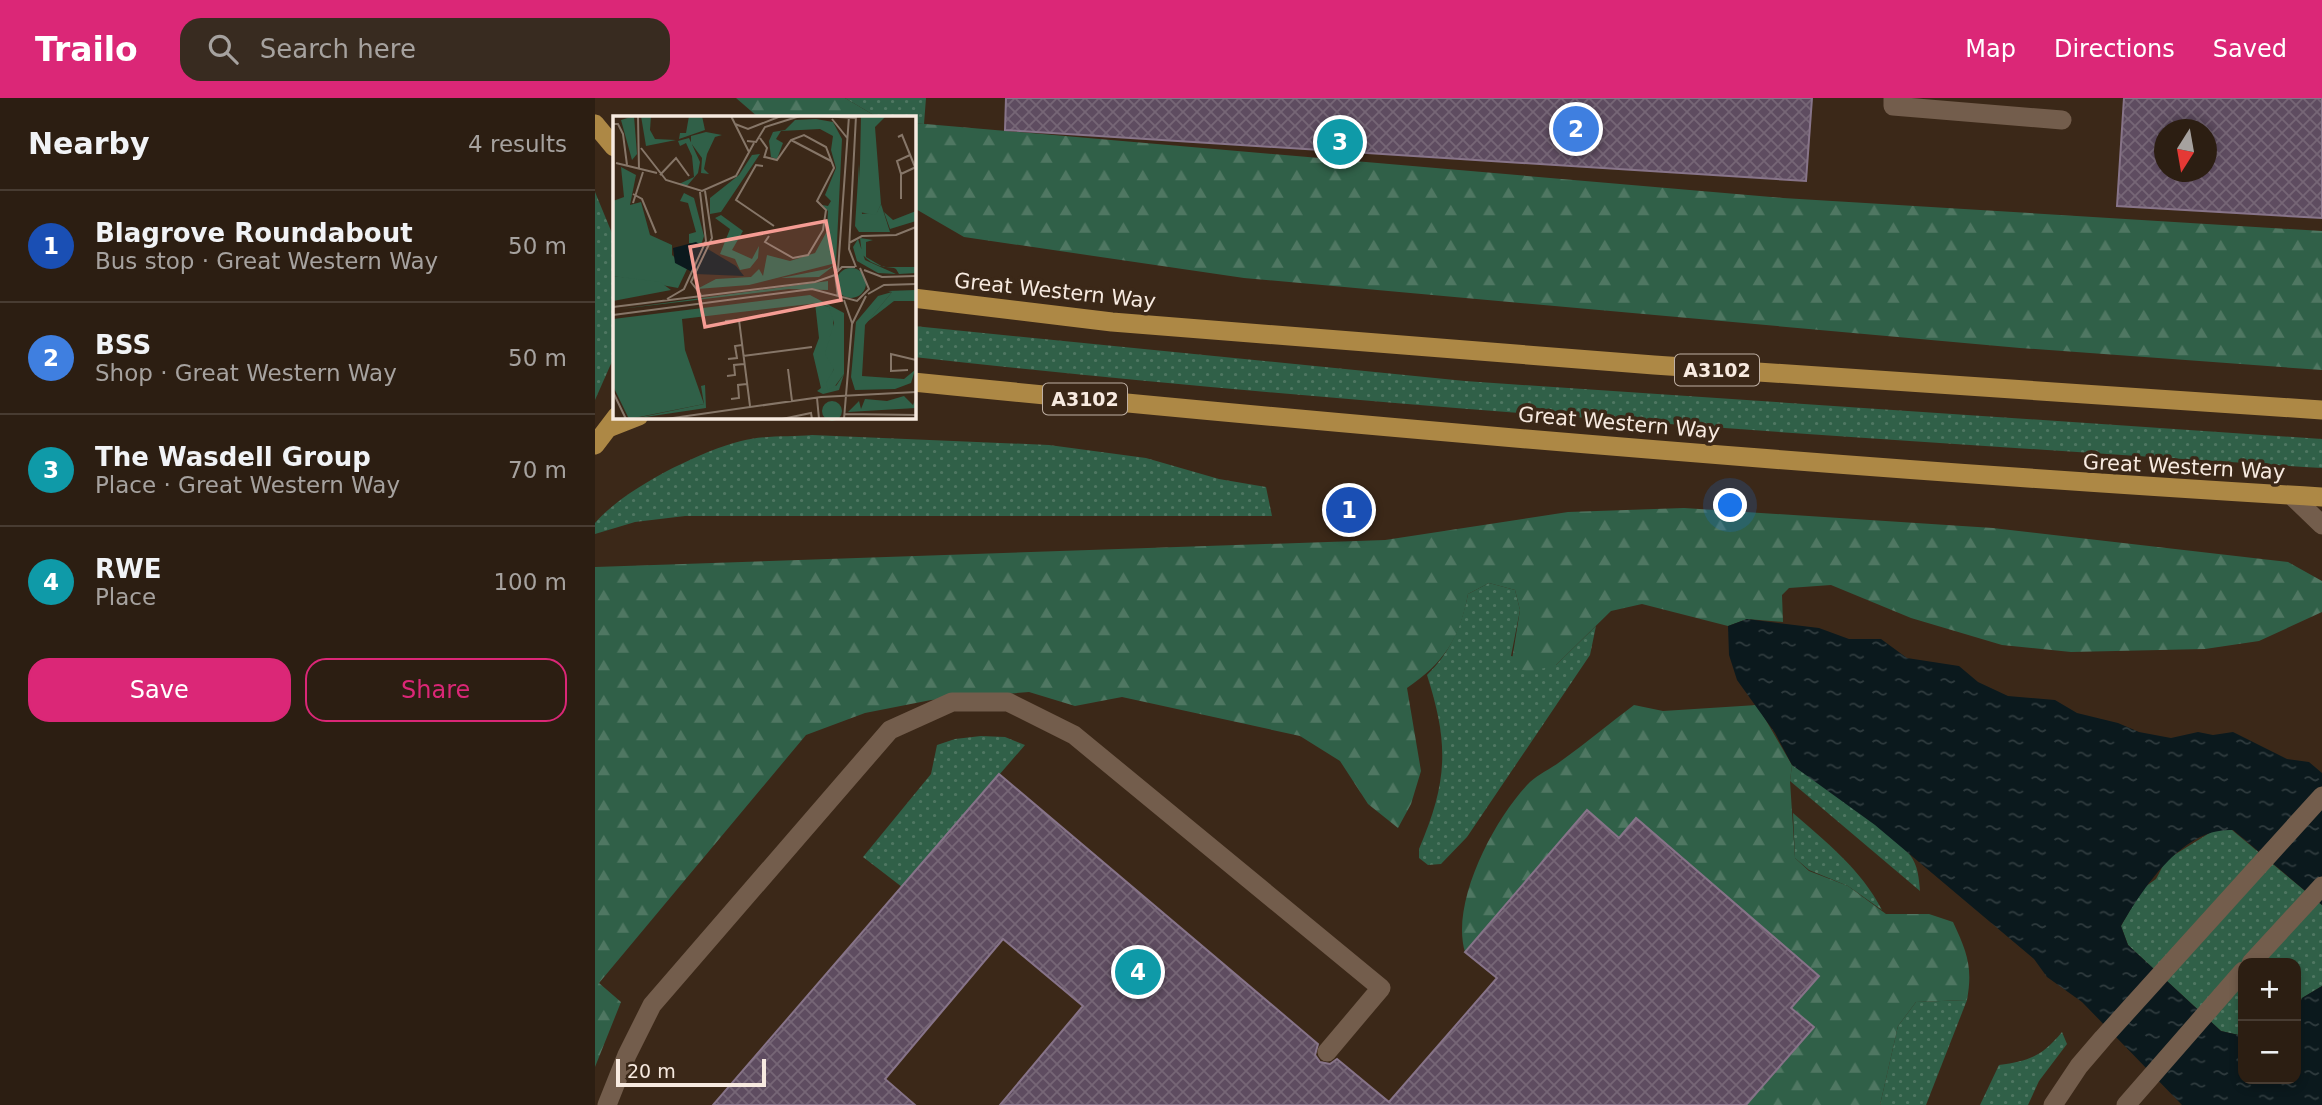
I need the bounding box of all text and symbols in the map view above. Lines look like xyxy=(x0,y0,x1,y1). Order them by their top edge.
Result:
search box xyxy=(180,18,670,81)
text: Trailo xyxy=(35,30,138,69)
icon: search xyxy=(204,30,242,68)
text: Search here xyxy=(260,34,416,64)
text: Map xyxy=(1965,35,2016,63)
text: Directions xyxy=(2054,35,2175,63)
text: Saved xyxy=(2213,35,2287,63)
pin: 2 xyxy=(1553,103,1599,155)
inset map xyxy=(613,116,915,418)
pin: 3 xyxy=(1317,116,1363,168)
north arrow xyxy=(2154,119,2217,182)
text: Nearby xyxy=(28,126,150,161)
text: 4 results xyxy=(468,131,567,157)
text: Blagrove Roundabout xyxy=(95,218,413,248)
text: 1 xyxy=(43,233,59,259)
text: 50 m xyxy=(508,233,567,259)
text: Bus stop · Great Western Way xyxy=(95,248,438,274)
street label: Great Western Way xyxy=(953,268,1157,314)
text: BSS xyxy=(95,330,151,360)
text: 2 xyxy=(43,345,59,371)
text: 50 m xyxy=(508,345,567,371)
road number: A3102 xyxy=(1675,354,1759,386)
text: Shop · Great Western Way xyxy=(95,360,397,386)
road number: A3102 xyxy=(1043,384,1127,414)
street label: Great Western Way xyxy=(1517,402,1721,444)
text: The Wasdell Group xyxy=(95,442,371,472)
street label: Great Western Way xyxy=(2082,450,2286,484)
text: 3 xyxy=(43,457,59,483)
text: 70 m xyxy=(508,457,567,483)
text: Place · Great Western Way xyxy=(95,472,400,498)
pin: 1 xyxy=(1326,484,1372,536)
your location xyxy=(1713,488,1747,522)
text: RWE xyxy=(95,554,161,584)
text: 4 xyxy=(43,569,59,595)
text: 100 m xyxy=(493,569,567,595)
text: Place xyxy=(95,584,156,610)
button: Save xyxy=(28,658,291,722)
button: Share xyxy=(305,658,567,722)
pin: 4 xyxy=(1115,946,1161,998)
map controls xyxy=(2238,958,2301,1084)
button: + xyxy=(2238,958,2301,1021)
button: − xyxy=(2238,1021,2301,1084)
scale bar xyxy=(616,1056,767,1088)
text: 20 m xyxy=(627,1060,676,1082)

